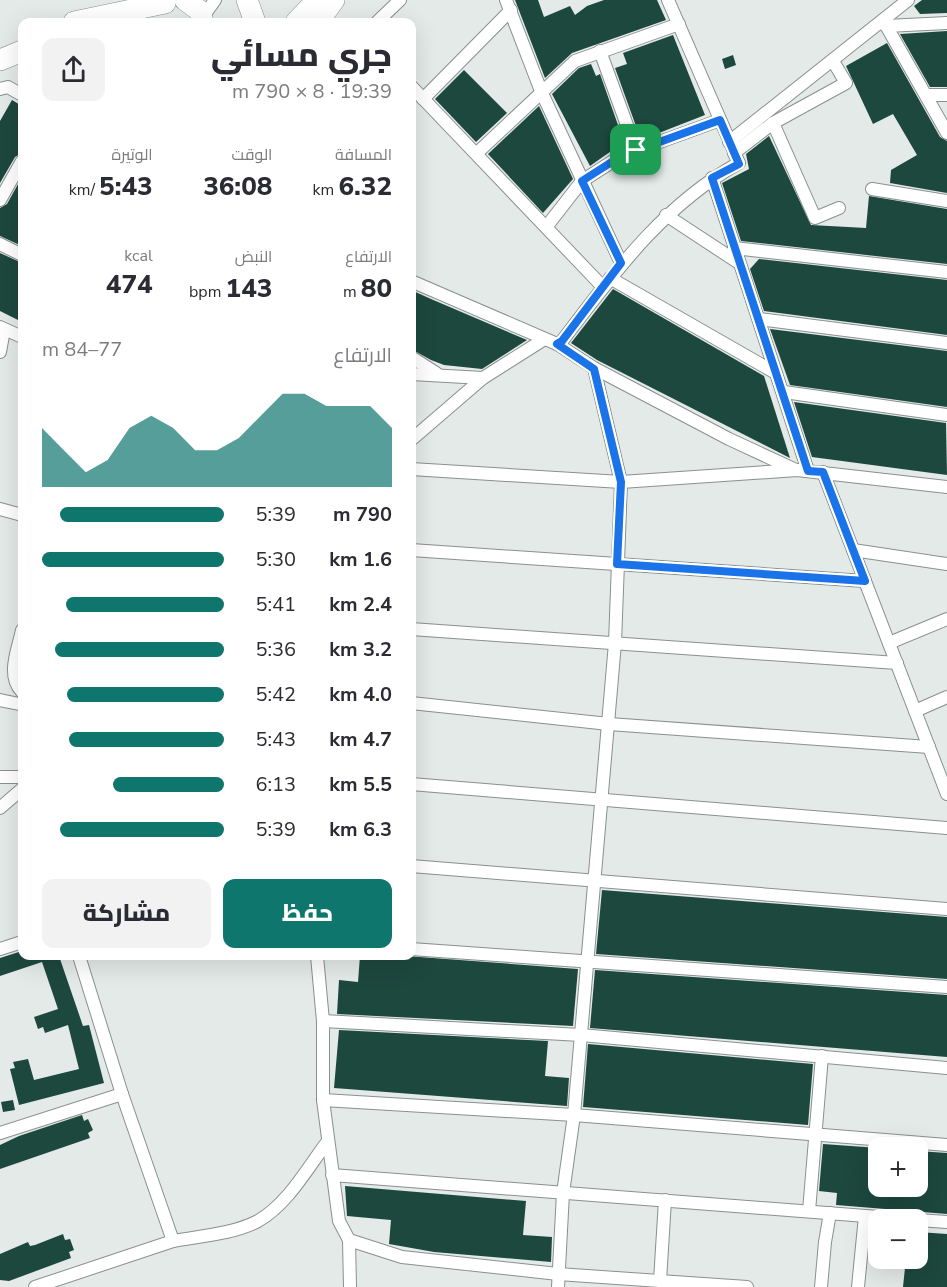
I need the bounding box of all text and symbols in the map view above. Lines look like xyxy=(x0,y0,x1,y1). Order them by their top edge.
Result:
text: جري مسائي xyxy=(211,33,392,78)
button: share xyxy=(42,38,105,101)
text: 19:39 · 8 × 790 m xyxy=(232,78,392,105)
pin xyxy=(610,124,661,175)
icon: arrive xyxy=(619,133,652,166)
text: الوتيرة xyxy=(112,144,153,166)
text: الوقت xyxy=(232,144,272,166)
text: المسافة xyxy=(335,144,392,166)
text: 5:43 xyxy=(99,169,153,204)
text: 36:08 xyxy=(203,169,272,204)
text: 6.32 xyxy=(338,169,392,204)
text: /km xyxy=(69,179,99,201)
text: km xyxy=(313,179,338,201)
text: kcal xyxy=(124,245,153,267)
text: النبض xyxy=(235,246,272,268)
text: الارتفاع xyxy=(345,246,392,268)
text: 474 xyxy=(106,267,153,302)
text: 143 xyxy=(226,271,272,306)
text: 80 xyxy=(361,271,392,306)
text: bpm xyxy=(189,281,226,303)
text: m xyxy=(343,281,361,303)
text: 77–84 m xyxy=(42,336,122,363)
text: الارتفاع xyxy=(333,342,392,369)
text: 5:39 xyxy=(255,501,296,528)
text: 790 m xyxy=(333,501,392,528)
text: 5:30 xyxy=(255,546,296,573)
text: 1.6 km xyxy=(329,546,392,573)
text: 5:41 xyxy=(255,591,296,618)
text: 2.4 km xyxy=(329,591,392,618)
text: 5:36 xyxy=(255,636,296,663)
text: 3.2 km xyxy=(329,636,392,663)
text: 5:42 xyxy=(255,681,296,708)
text: 4.0 km xyxy=(329,681,392,708)
text: 5:43 xyxy=(255,726,296,753)
text: 4.7 km xyxy=(329,726,392,753)
text: 6:13 xyxy=(255,771,296,798)
text: 5.5 km xyxy=(329,771,392,798)
text: 5:39 xyxy=(255,816,296,843)
text: 6.3 km xyxy=(329,816,392,843)
button: مشاركة xyxy=(42,879,211,948)
button: حفظ xyxy=(223,879,392,948)
map controls xyxy=(868,1137,928,1269)
button: + xyxy=(868,1137,928,1197)
button: − xyxy=(868,1209,928,1269)

